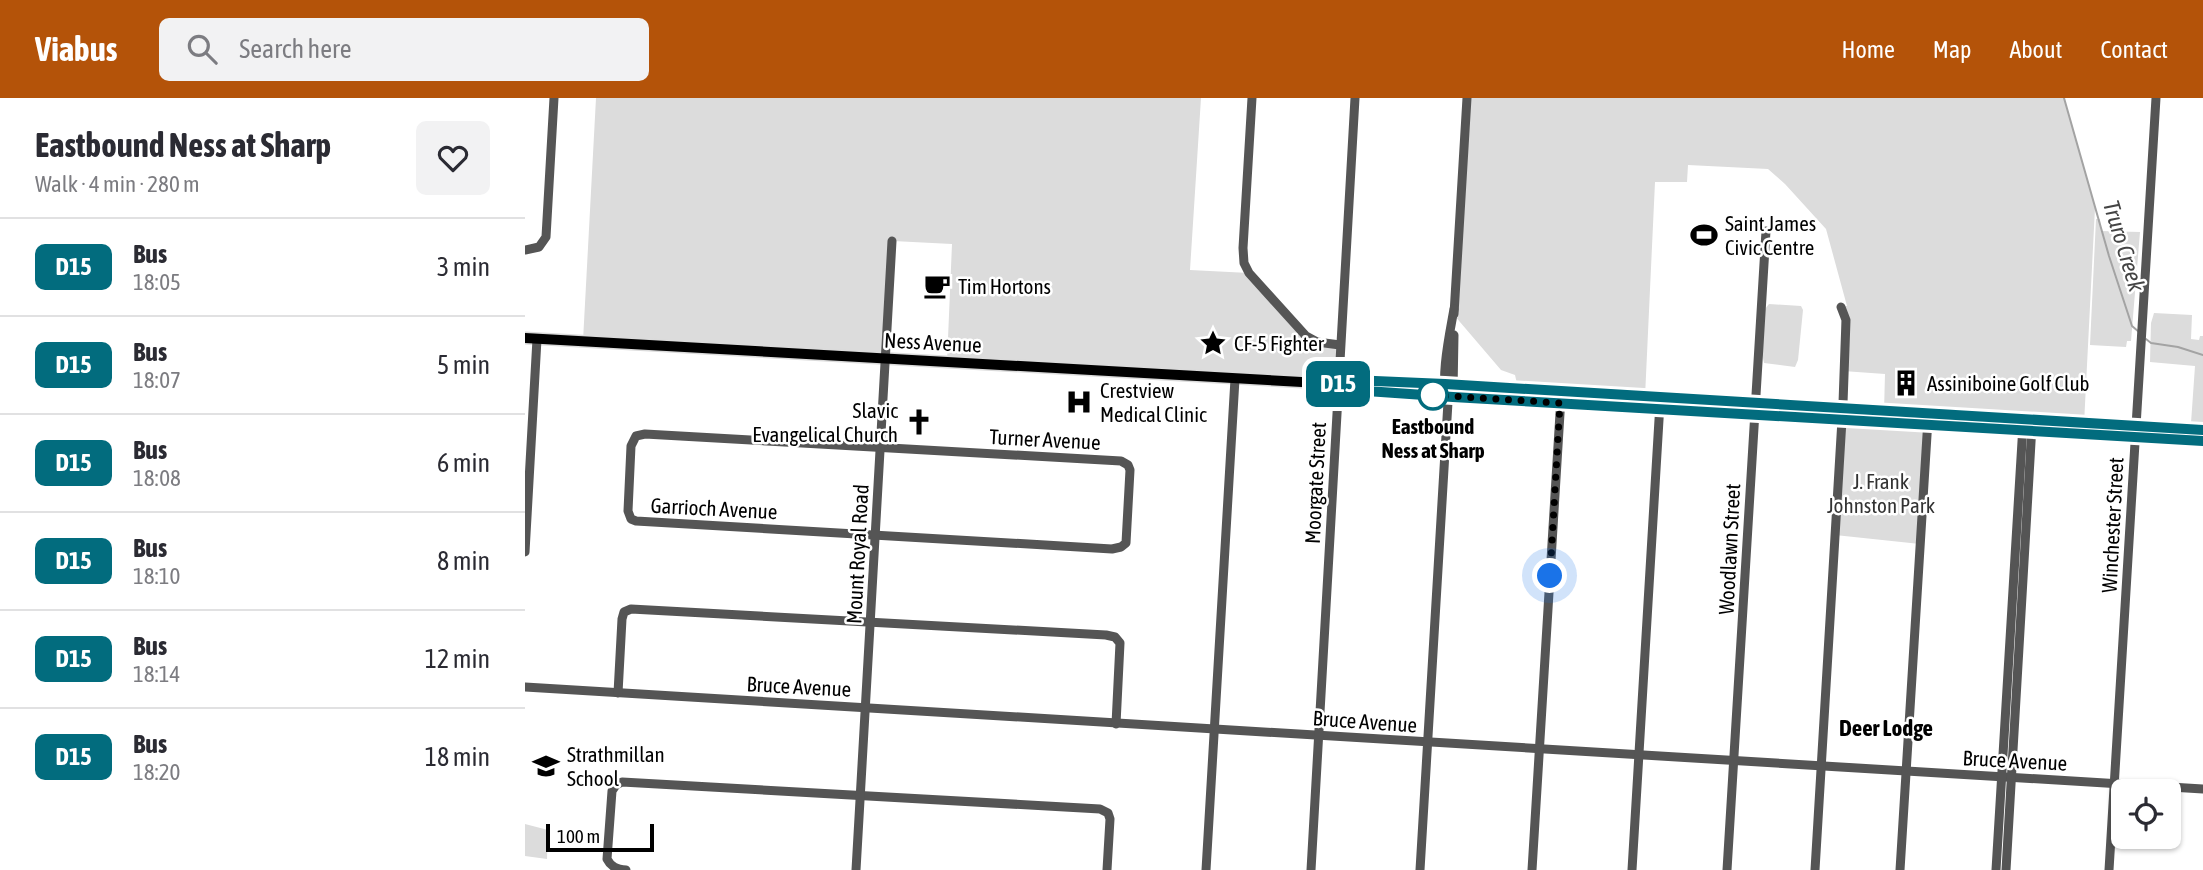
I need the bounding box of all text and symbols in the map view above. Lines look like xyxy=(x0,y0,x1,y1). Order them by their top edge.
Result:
search box xyxy=(159,18,649,81)
text: Viabus xyxy=(35,30,117,68)
icon: search xyxy=(183,30,221,68)
text: Search here xyxy=(239,34,352,64)
text: Home xyxy=(1841,36,1895,63)
text: Map xyxy=(1933,36,1971,63)
text: About xyxy=(2009,36,2062,63)
text: Contact xyxy=(2100,36,2168,63)
button: heart xyxy=(416,121,490,195)
text: Eastbound Ness at Sharp xyxy=(35,126,331,164)
text: Walk · 4 min · 280 m xyxy=(35,171,199,197)
water label: Truro Creek xyxy=(2098,197,2150,295)
place label: Saint James Civic Centre xyxy=(1725,211,1816,259)
sports icon: Saint James Civic Centre xyxy=(1689,220,1719,250)
text: Bus xyxy=(133,239,167,269)
text: 3 min xyxy=(437,252,490,282)
text: D15 xyxy=(56,253,92,280)
text: 18:05 xyxy=(133,269,181,295)
cafe icon: Tim Hortons xyxy=(922,271,952,301)
place label: Tim Hortons xyxy=(958,274,1051,298)
street label: Ness Avenue xyxy=(884,327,982,357)
place icon: CF-5 Fighter xyxy=(1198,328,1228,358)
place label: CF-5 Fighter xyxy=(1234,331,1325,355)
text: Bus xyxy=(133,337,167,367)
text: 5 min xyxy=(437,350,490,380)
text: D15 xyxy=(56,351,92,378)
line badge: D15 xyxy=(1298,361,1378,407)
text: 18:07 xyxy=(133,367,181,393)
building icon: Assiniboine Golf Club xyxy=(1891,368,1921,398)
text: D15 xyxy=(1320,370,1356,397)
place label: Assiniboine Golf Club xyxy=(1927,371,2090,395)
place label: Crestview Medical Clinic xyxy=(1100,378,1207,426)
marker: Eastbound Ness at Sharp xyxy=(1418,380,1448,410)
hospital icon: Crestview Medical Clinic xyxy=(1064,387,1094,417)
place label: Slavic Evangelical Church xyxy=(752,398,898,446)
church icon: Slavic Evangelical Church xyxy=(904,407,934,437)
place label: Eastbound Ness at Sharp xyxy=(1381,414,1485,462)
street label: Moorgate Street xyxy=(1300,421,1330,545)
street label: Turner Avenue xyxy=(989,424,1101,454)
text: Bus xyxy=(133,435,167,465)
text: 6 min xyxy=(437,448,490,478)
text: D15 xyxy=(56,449,92,476)
street label: Winchester Street xyxy=(2096,457,2128,593)
text: 18:08 xyxy=(133,465,181,491)
park label: J. Frank Johnston Park xyxy=(1827,469,1935,517)
street label: Mount Royal Road xyxy=(841,483,873,625)
street label: Woodlawn Street xyxy=(1714,483,1744,615)
street label: Garrioch Avenue xyxy=(650,493,778,523)
text: Bus xyxy=(133,533,167,563)
text: 8 min xyxy=(437,546,490,576)
text: D15 xyxy=(56,547,92,574)
your location xyxy=(1532,558,1567,593)
text: 18:10 xyxy=(133,563,180,589)
text: Bus xyxy=(133,631,167,661)
text: 12 min xyxy=(425,644,490,674)
text: D15 xyxy=(56,645,92,672)
text: 18:14 xyxy=(133,661,180,687)
street label: Bruce Avenue xyxy=(746,671,852,701)
street label: Bruce Avenue xyxy=(1312,705,1418,737)
district label: Deer Lodge xyxy=(1839,715,1933,741)
text: Bus xyxy=(133,729,167,759)
text: 18 min xyxy=(425,742,490,772)
place label: Strathmillan School xyxy=(567,742,665,790)
text: D15 xyxy=(56,743,92,770)
street label: Bruce Avenue xyxy=(1962,745,2068,775)
school or university icon: Strathmillan School xyxy=(531,751,561,781)
text: 18:20 xyxy=(133,759,180,785)
map controls xyxy=(2111,779,2181,849)
button: locate xyxy=(2111,779,2181,849)
scale bar xyxy=(546,821,655,853)
text: 100 m xyxy=(557,825,600,847)

